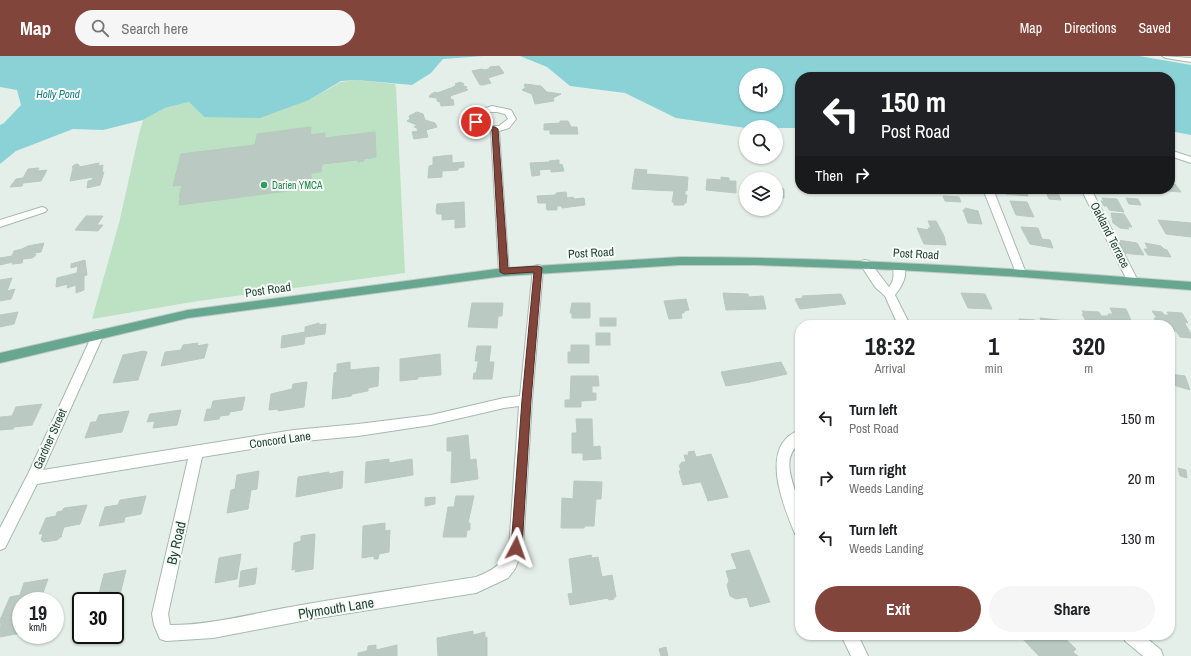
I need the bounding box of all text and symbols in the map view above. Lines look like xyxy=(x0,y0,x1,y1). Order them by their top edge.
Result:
search box xyxy=(75,10,355,46)
text: Map xyxy=(20,15,51,41)
icon: search xyxy=(89,17,111,39)
text: Search here xyxy=(121,18,188,39)
text: Map xyxy=(1020,19,1042,37)
text: Directions xyxy=(1064,19,1116,37)
text: Saved xyxy=(1138,19,1171,37)
map controls xyxy=(739,68,783,216)
button: sound xyxy=(739,68,783,112)
text: 150 m xyxy=(881,83,946,121)
water label: Holly Pond xyxy=(36,87,81,101)
icon: left xyxy=(815,88,867,140)
pin xyxy=(459,105,493,139)
icon: arrive xyxy=(465,111,487,133)
text: Post Road xyxy=(881,119,950,144)
button: search xyxy=(739,120,783,164)
icon: right xyxy=(851,164,873,186)
text: Then xyxy=(815,165,843,186)
button: layers xyxy=(739,172,783,216)
place label: Darien YMCA xyxy=(272,179,323,192)
marker: Darien YMCA xyxy=(259,180,269,190)
street label: Oakland Terrace xyxy=(1087,199,1133,271)
street label: Post Road xyxy=(568,244,614,262)
street label: Post Road xyxy=(893,245,939,263)
street label: Post Road xyxy=(244,279,292,301)
text: 18:32 xyxy=(865,330,915,362)
text: 1 xyxy=(988,330,999,362)
text: 320 xyxy=(1072,330,1105,362)
text: Arrival xyxy=(875,360,905,377)
text: min xyxy=(985,360,1003,377)
text: m xyxy=(1084,360,1093,377)
text: Turn left xyxy=(849,399,897,420)
street label: Gardner Street xyxy=(29,406,71,472)
icon: left xyxy=(815,407,837,429)
text: 150 m xyxy=(1121,408,1155,429)
text: Post Road xyxy=(849,420,899,437)
street label: Concord Lane xyxy=(248,428,312,452)
text: Turn right xyxy=(849,459,906,480)
icon: right xyxy=(815,467,837,489)
text: 20 m xyxy=(1128,468,1155,489)
text: Weeds Landing xyxy=(849,480,924,497)
text: Turn left xyxy=(849,519,897,540)
street label: By Road xyxy=(162,520,190,566)
position arrow xyxy=(495,527,537,569)
icon: left xyxy=(815,527,837,549)
text: 130 m xyxy=(1121,528,1155,549)
text: Weeds Landing xyxy=(849,540,924,557)
button: Exit xyxy=(815,586,981,632)
button: Share xyxy=(989,586,1155,632)
speed limit sign: 30 xyxy=(72,592,124,644)
street label: Plymouth Lane xyxy=(297,593,375,623)
text: 19 xyxy=(29,599,47,626)
text: km/h xyxy=(29,621,47,634)

